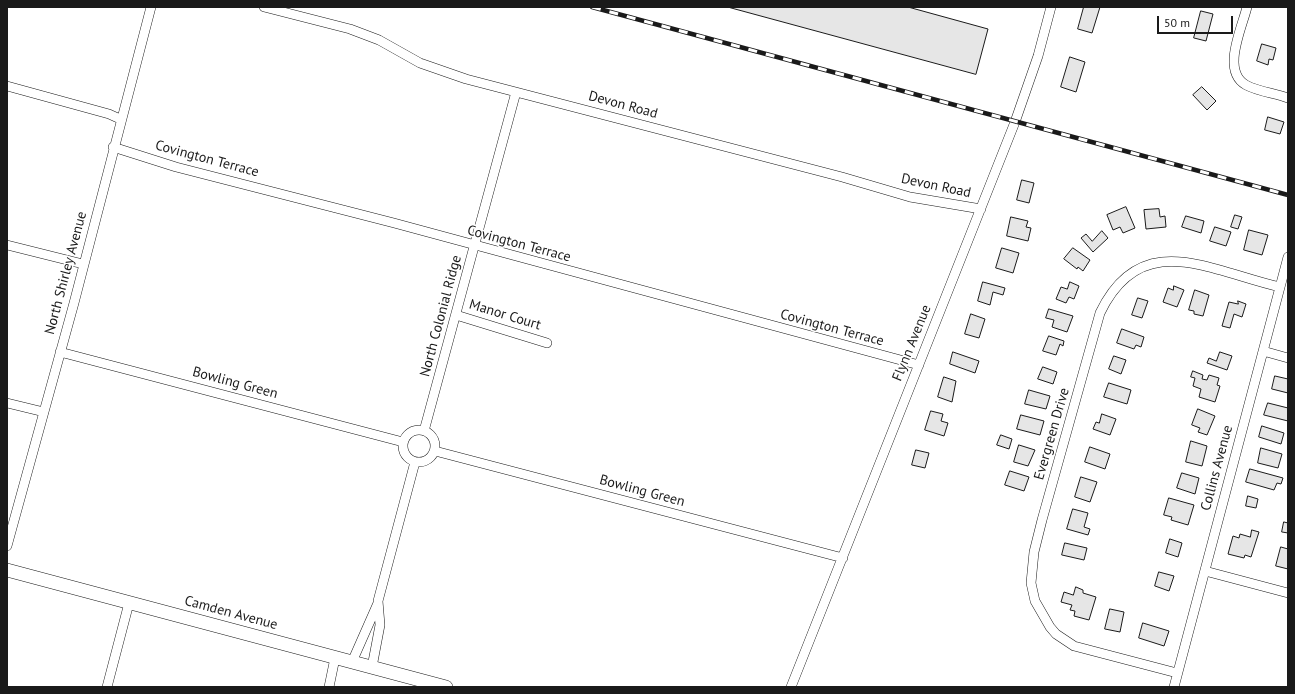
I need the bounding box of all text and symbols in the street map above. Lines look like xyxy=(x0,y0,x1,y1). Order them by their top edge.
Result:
scale bar xyxy=(1159,8,1235,34)
text: 50 m xyxy=(1164,15,1190,30)
street label: Devon Road xyxy=(586,88,660,122)
street label: Covington Terrace xyxy=(153,137,261,181)
street label: Devon Road xyxy=(899,170,973,202)
street label: North Shirley Avenue xyxy=(41,210,91,336)
street label: Covington Terrace xyxy=(465,222,573,266)
street label: North Colonial Ridge xyxy=(417,253,465,379)
street label: Manor Court xyxy=(467,296,543,334)
street label: Flynn Avenue xyxy=(889,302,935,384)
street label: Covington Terrace xyxy=(778,306,886,350)
street label: Bowling Green xyxy=(191,364,279,402)
street label: Evergreen Drive xyxy=(1031,386,1073,482)
street label: Collins Avenue xyxy=(1198,423,1236,513)
street label: Bowling Green xyxy=(598,472,686,510)
street label: Camden Avenue xyxy=(183,592,279,634)

